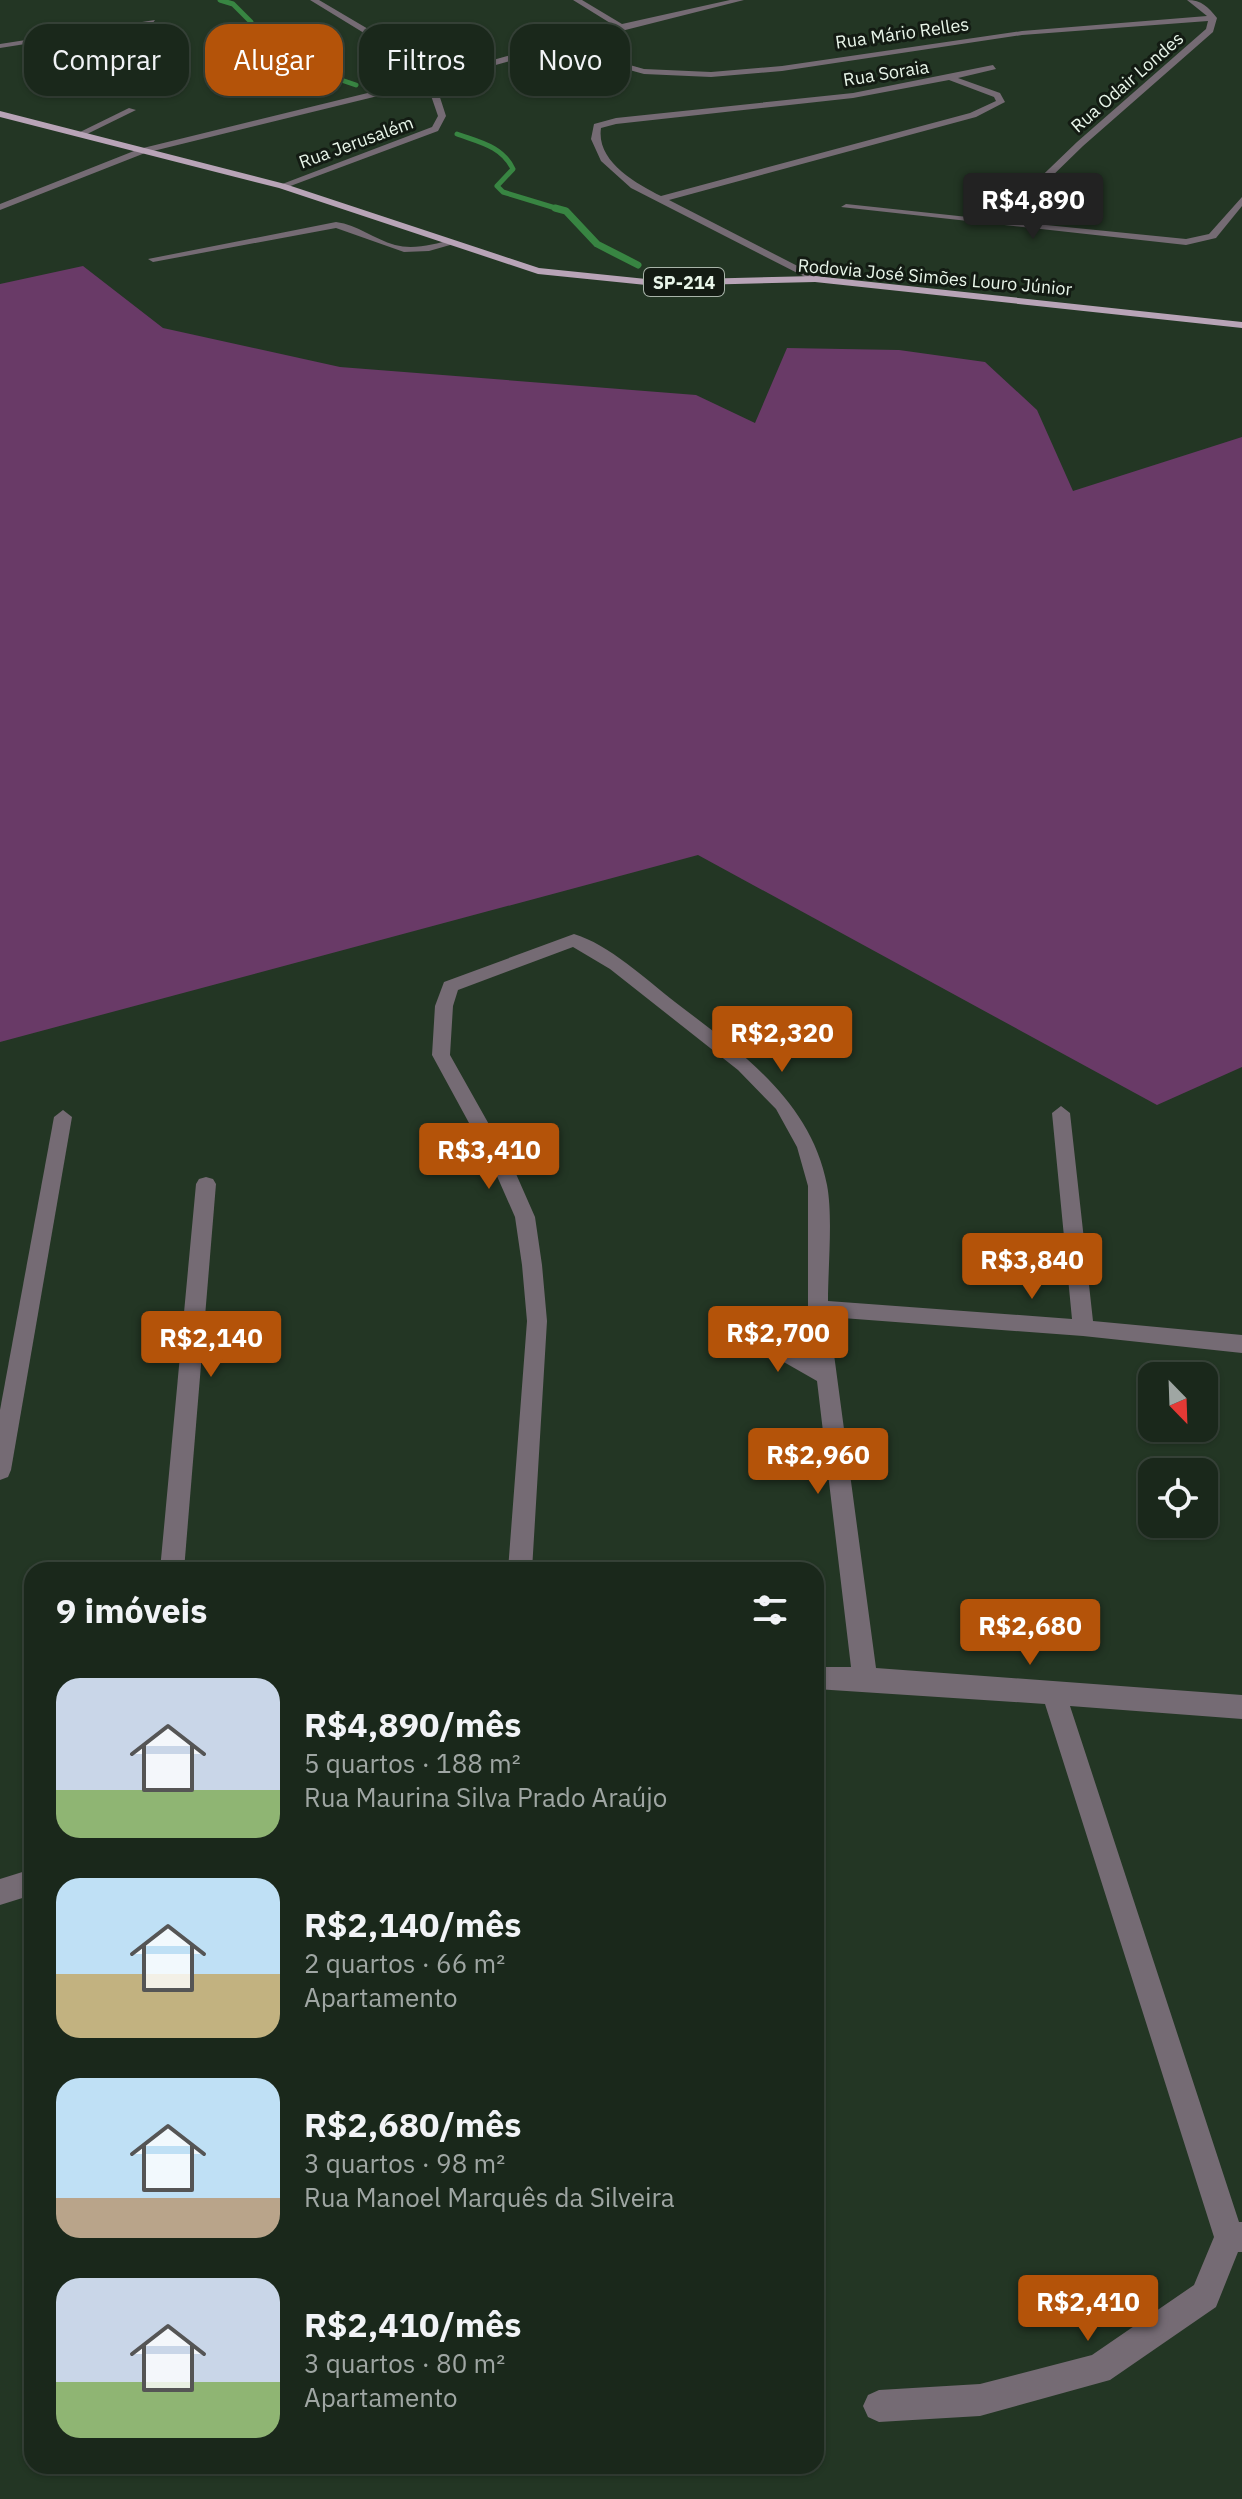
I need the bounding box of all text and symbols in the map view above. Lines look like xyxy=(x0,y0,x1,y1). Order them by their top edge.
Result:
street label: Rua Mário Relles xyxy=(834,12,970,54)
chip: Comprar xyxy=(24,24,189,96)
chip: Alugar xyxy=(205,24,343,96)
chip: Filtros xyxy=(359,24,494,96)
chip: Novo xyxy=(510,24,630,96)
street label: Rua Odair Londes xyxy=(1066,27,1188,137)
street label: Rua Soraia xyxy=(842,55,931,91)
street label: Rua Jerusalém xyxy=(296,111,416,173)
pin: R$4,890 xyxy=(959,173,1107,241)
text: R$4,890 xyxy=(981,182,1085,216)
street label: Rodovia José Simões Louro Júnior xyxy=(797,254,1074,300)
road number: SP-214 xyxy=(644,268,724,296)
pin: R$2,320 xyxy=(708,1006,856,1074)
text: R$2,320 xyxy=(730,1015,834,1049)
pin: R$3,410 xyxy=(415,1123,563,1191)
text: R$3,410 xyxy=(437,1132,541,1166)
pin: R$3,840 xyxy=(958,1233,1106,1301)
text: R$3,840 xyxy=(980,1242,1084,1276)
pin: R$2,700 xyxy=(704,1306,852,1374)
pin: R$2,140 xyxy=(137,1311,285,1379)
text: R$2,700 xyxy=(726,1315,830,1349)
text: R$2,140 xyxy=(159,1320,263,1354)
north arrow xyxy=(1138,1362,1218,1442)
map controls xyxy=(1138,1362,1218,1538)
pin: R$2,960 xyxy=(744,1428,892,1496)
text: R$2,960 xyxy=(766,1437,870,1471)
button: locate xyxy=(1138,1458,1218,1538)
text: 9 imóveis xyxy=(56,1588,207,1632)
icon: filters xyxy=(748,1588,792,1632)
pin: R$2,680 xyxy=(956,1599,1104,1667)
text: R$2,680 xyxy=(978,1608,1082,1642)
text: R$4,890/mês xyxy=(304,1702,521,1746)
icon: home xyxy=(120,1710,216,1806)
text: 5 quartos · 188 m² xyxy=(304,1746,521,1780)
text: Rua Maurina Silva Prado Araújo xyxy=(304,1780,667,1814)
text: R$2,140/mês xyxy=(304,1902,521,1946)
icon: home xyxy=(120,1910,216,2006)
text: 2 quartos · 66 m² xyxy=(304,1946,505,1980)
text: Apartamento xyxy=(304,1980,458,2014)
text: R$2,680/mês xyxy=(304,2102,521,2146)
icon: home xyxy=(120,2110,216,2206)
text: 3 quartos · 98 m² xyxy=(304,2146,505,2180)
text: Rua Manoel Marquês da Silveira xyxy=(304,2180,675,2214)
pin: R$2,410 xyxy=(1014,2275,1162,2343)
text: R$2,410 xyxy=(1036,2284,1140,2318)
text: R$2,410/mês xyxy=(304,2302,521,2346)
icon: home xyxy=(120,2310,216,2406)
text: 3 quartos · 80 m² xyxy=(304,2346,505,2380)
text: Apartamento xyxy=(304,2380,458,2414)

